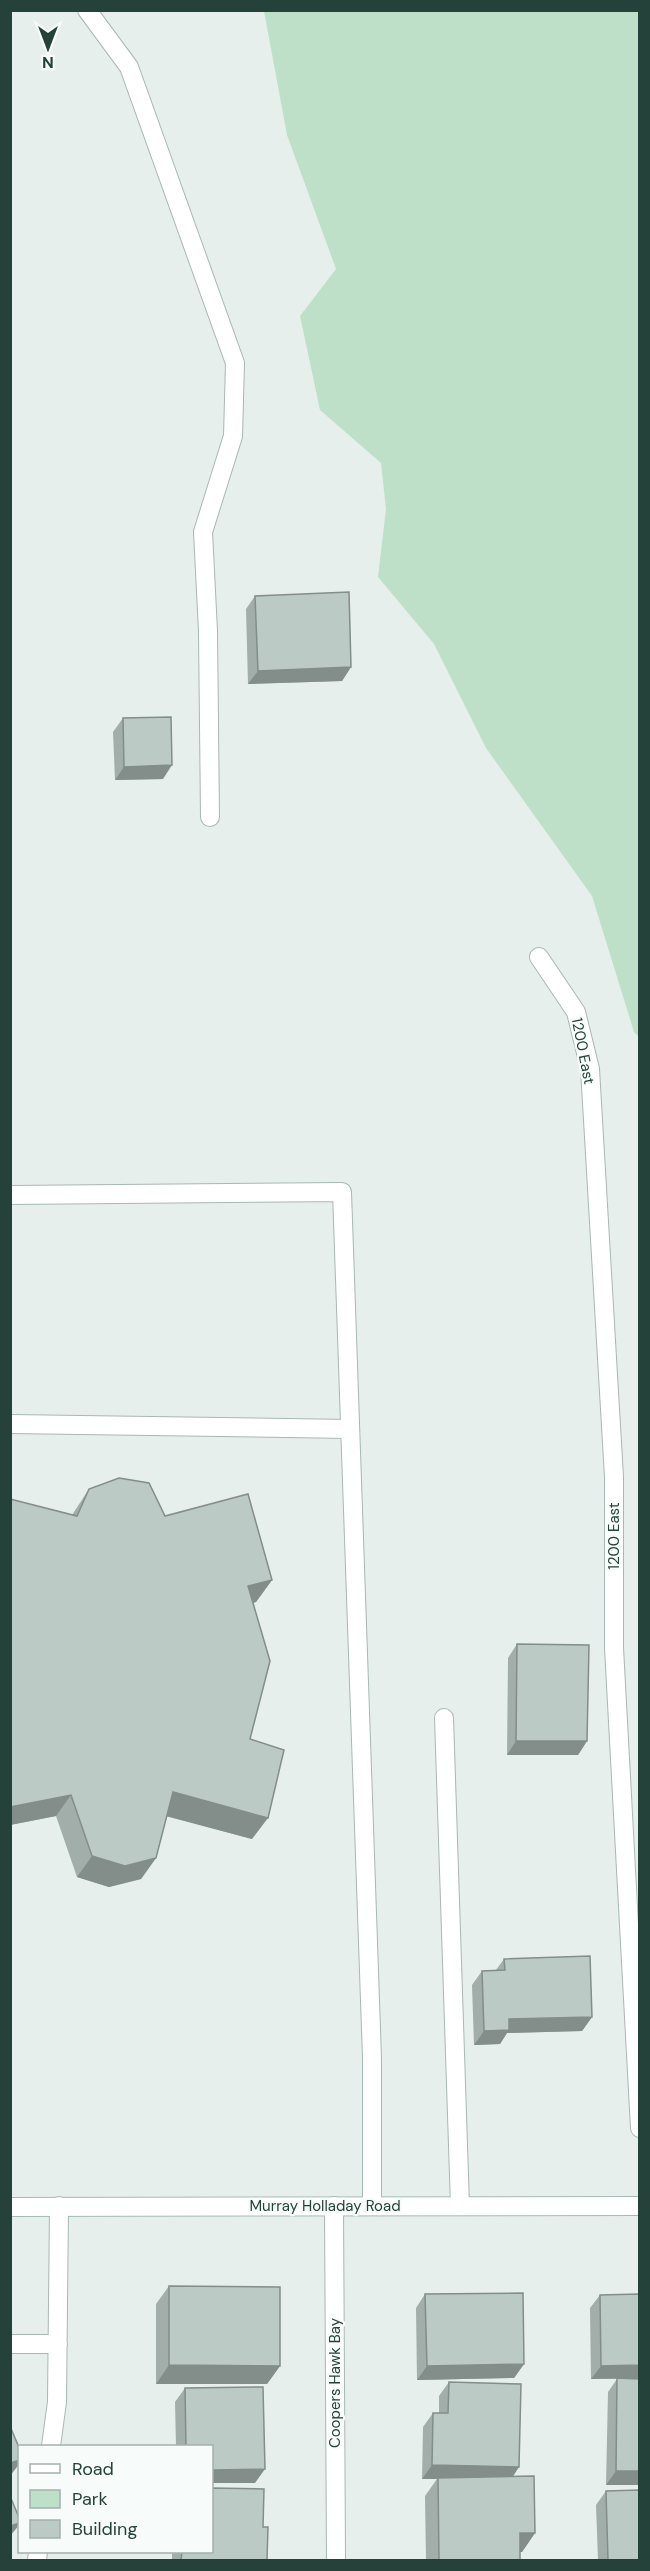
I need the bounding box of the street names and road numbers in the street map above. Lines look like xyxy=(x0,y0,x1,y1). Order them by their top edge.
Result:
street label: 1200 East xyxy=(567,1016,599,1086)
street label: 1200 East xyxy=(604,1502,624,1570)
street label: Murray Holladay Road xyxy=(249,2196,401,2216)
street label: Coopers Hawk Bay xyxy=(325,2317,345,2448)

